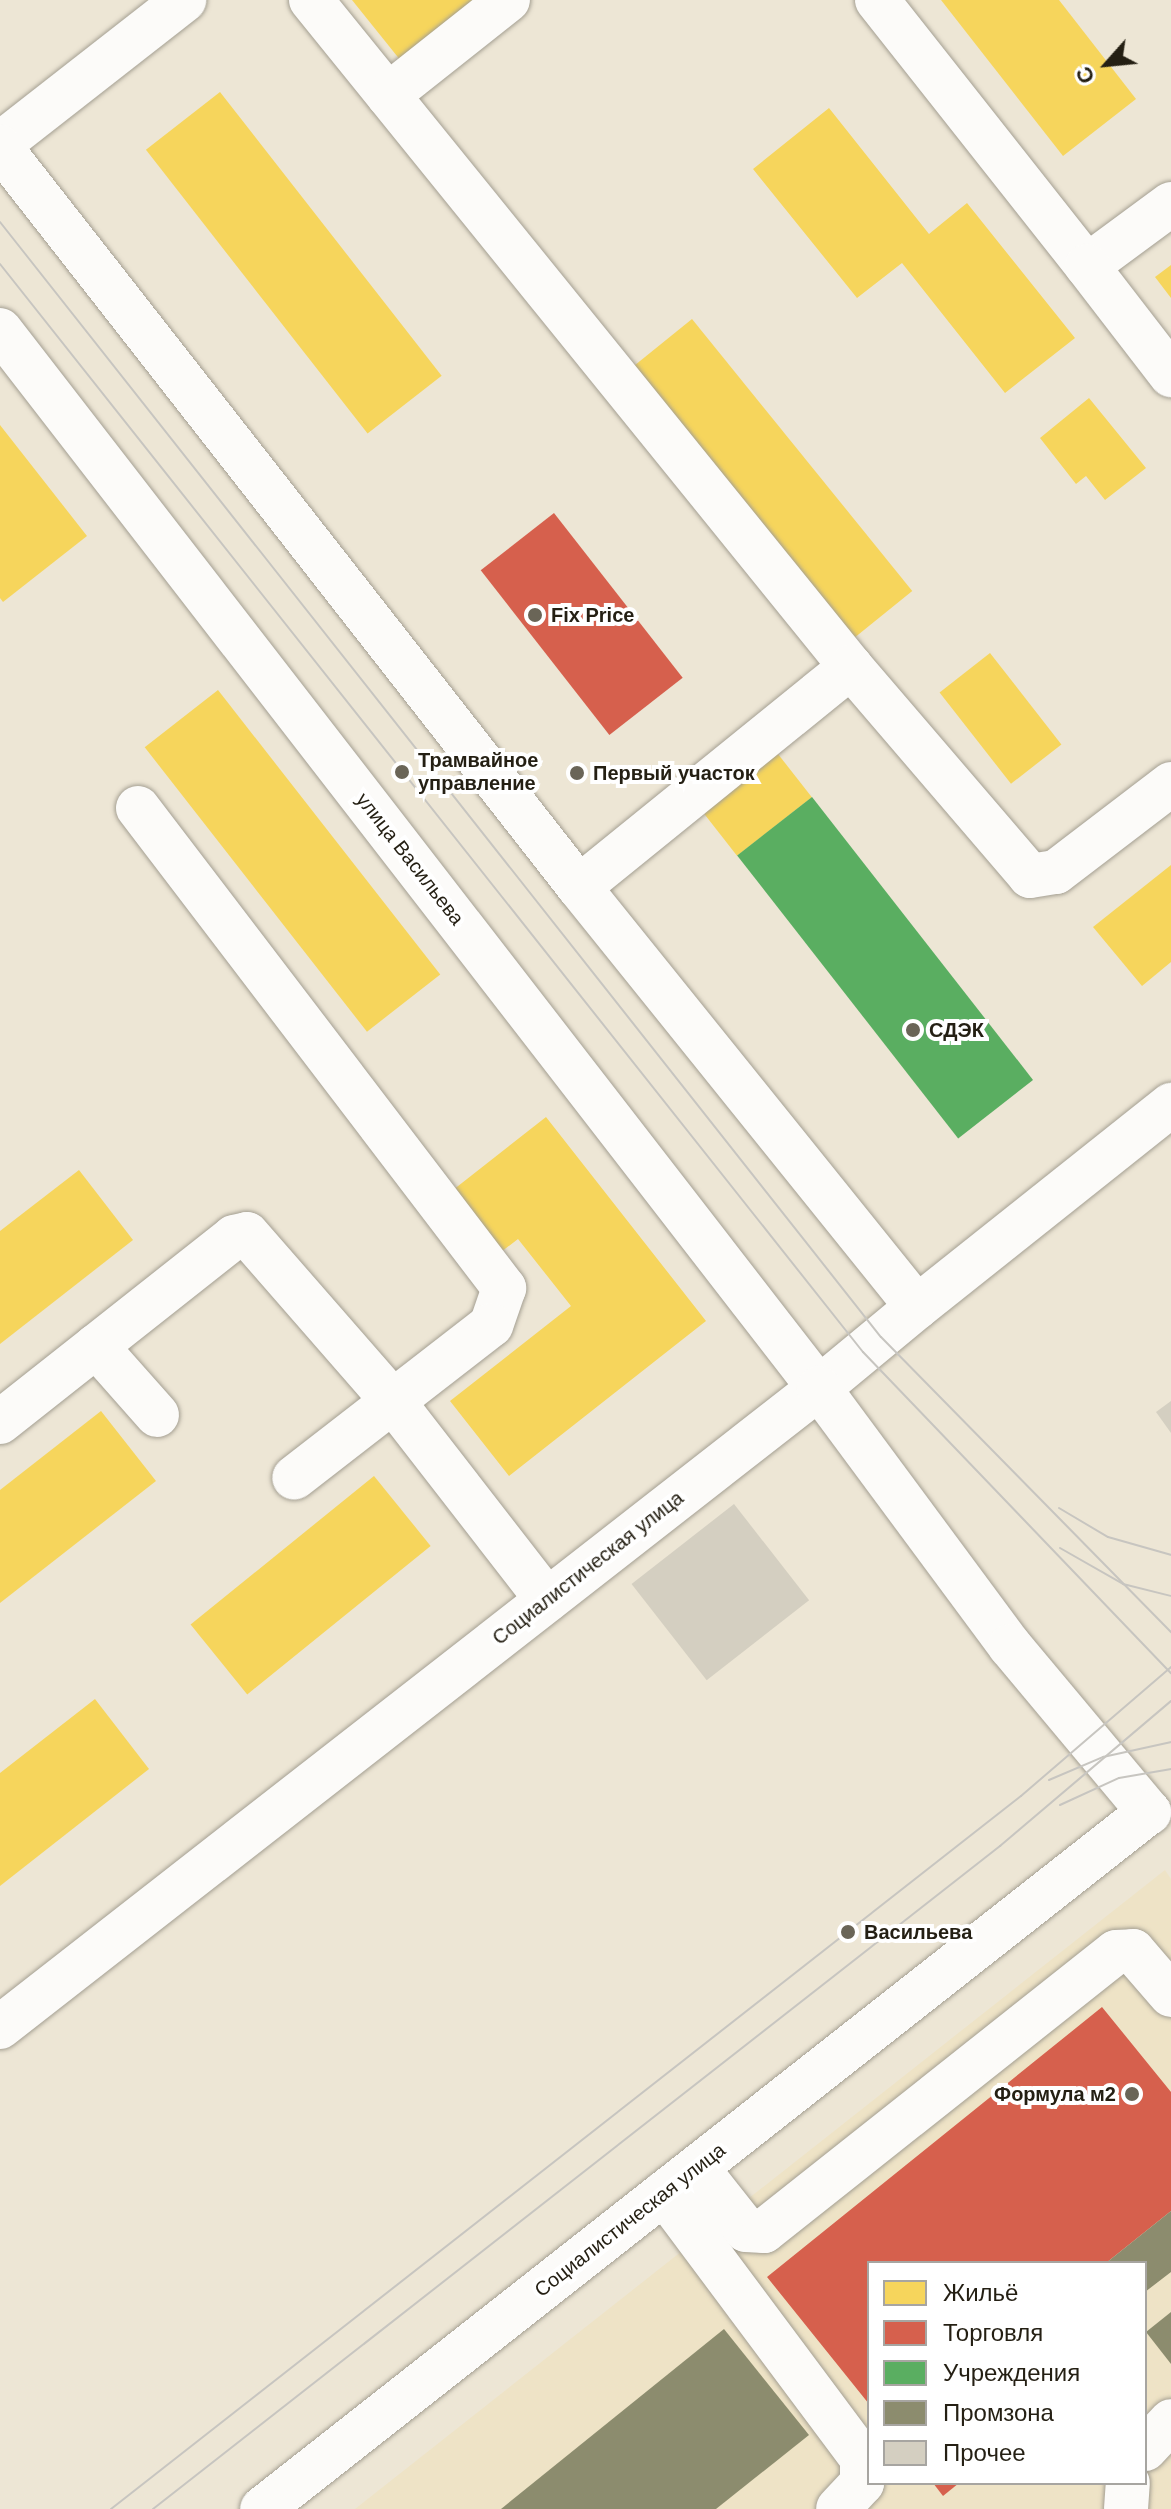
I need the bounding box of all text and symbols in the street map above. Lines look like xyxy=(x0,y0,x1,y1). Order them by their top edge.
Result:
north arrow xyxy=(1067,24,1147,104)
text: С xyxy=(1070,62,1100,88)
place label: Fix Price xyxy=(551,603,634,627)
marker: Fix Price xyxy=(526,606,544,624)
place label: Трамвайное управление xyxy=(418,748,538,795)
place label: Первый участок xyxy=(593,761,755,785)
marker: Трамвайное управление xyxy=(393,763,411,781)
marker: Первый участок xyxy=(568,764,586,782)
street label: улица Васильева xyxy=(351,788,469,930)
place label: СДЭК xyxy=(929,1018,984,1042)
marker: СДЭК xyxy=(904,1021,922,1039)
street label: Социалистическая улица xyxy=(488,1486,688,1650)
place label: Васильева xyxy=(864,1920,972,1944)
marker: Васильева xyxy=(839,1923,857,1941)
place label: Формула м2 xyxy=(994,2082,1116,2106)
marker: Формула м2 xyxy=(1123,2085,1141,2103)
street label: Социалистическая улица xyxy=(530,2138,730,2302)
legend xyxy=(867,2261,1147,2485)
text: Жильё xyxy=(943,2279,1018,2306)
text: Торговля xyxy=(943,2319,1043,2346)
text: Учреждения xyxy=(943,2359,1080,2386)
text: Промзона xyxy=(943,2399,1054,2426)
text: Прочее xyxy=(943,2439,1026,2466)

